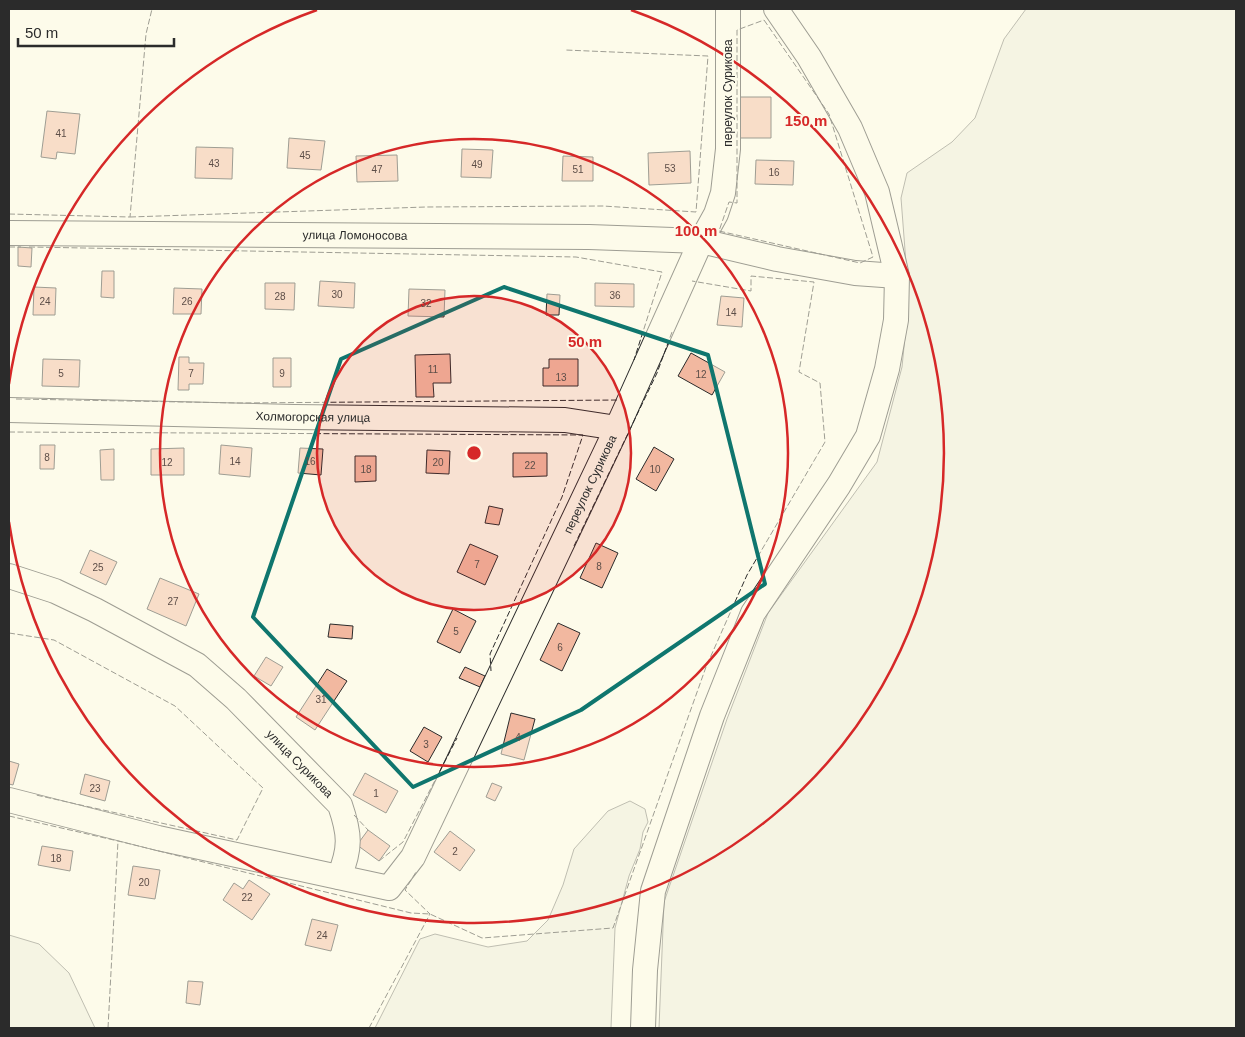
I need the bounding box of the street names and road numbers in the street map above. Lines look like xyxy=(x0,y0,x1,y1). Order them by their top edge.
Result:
street label: переулок Сурикова xyxy=(721,39,735,147)
street label: улица Ломоносова xyxy=(302,228,408,243)
street label: Холмогорская улица xyxy=(255,409,371,425)
street label: переулок Сурикова xyxy=(561,432,620,536)
street label: улица Сурикова xyxy=(263,727,336,801)

